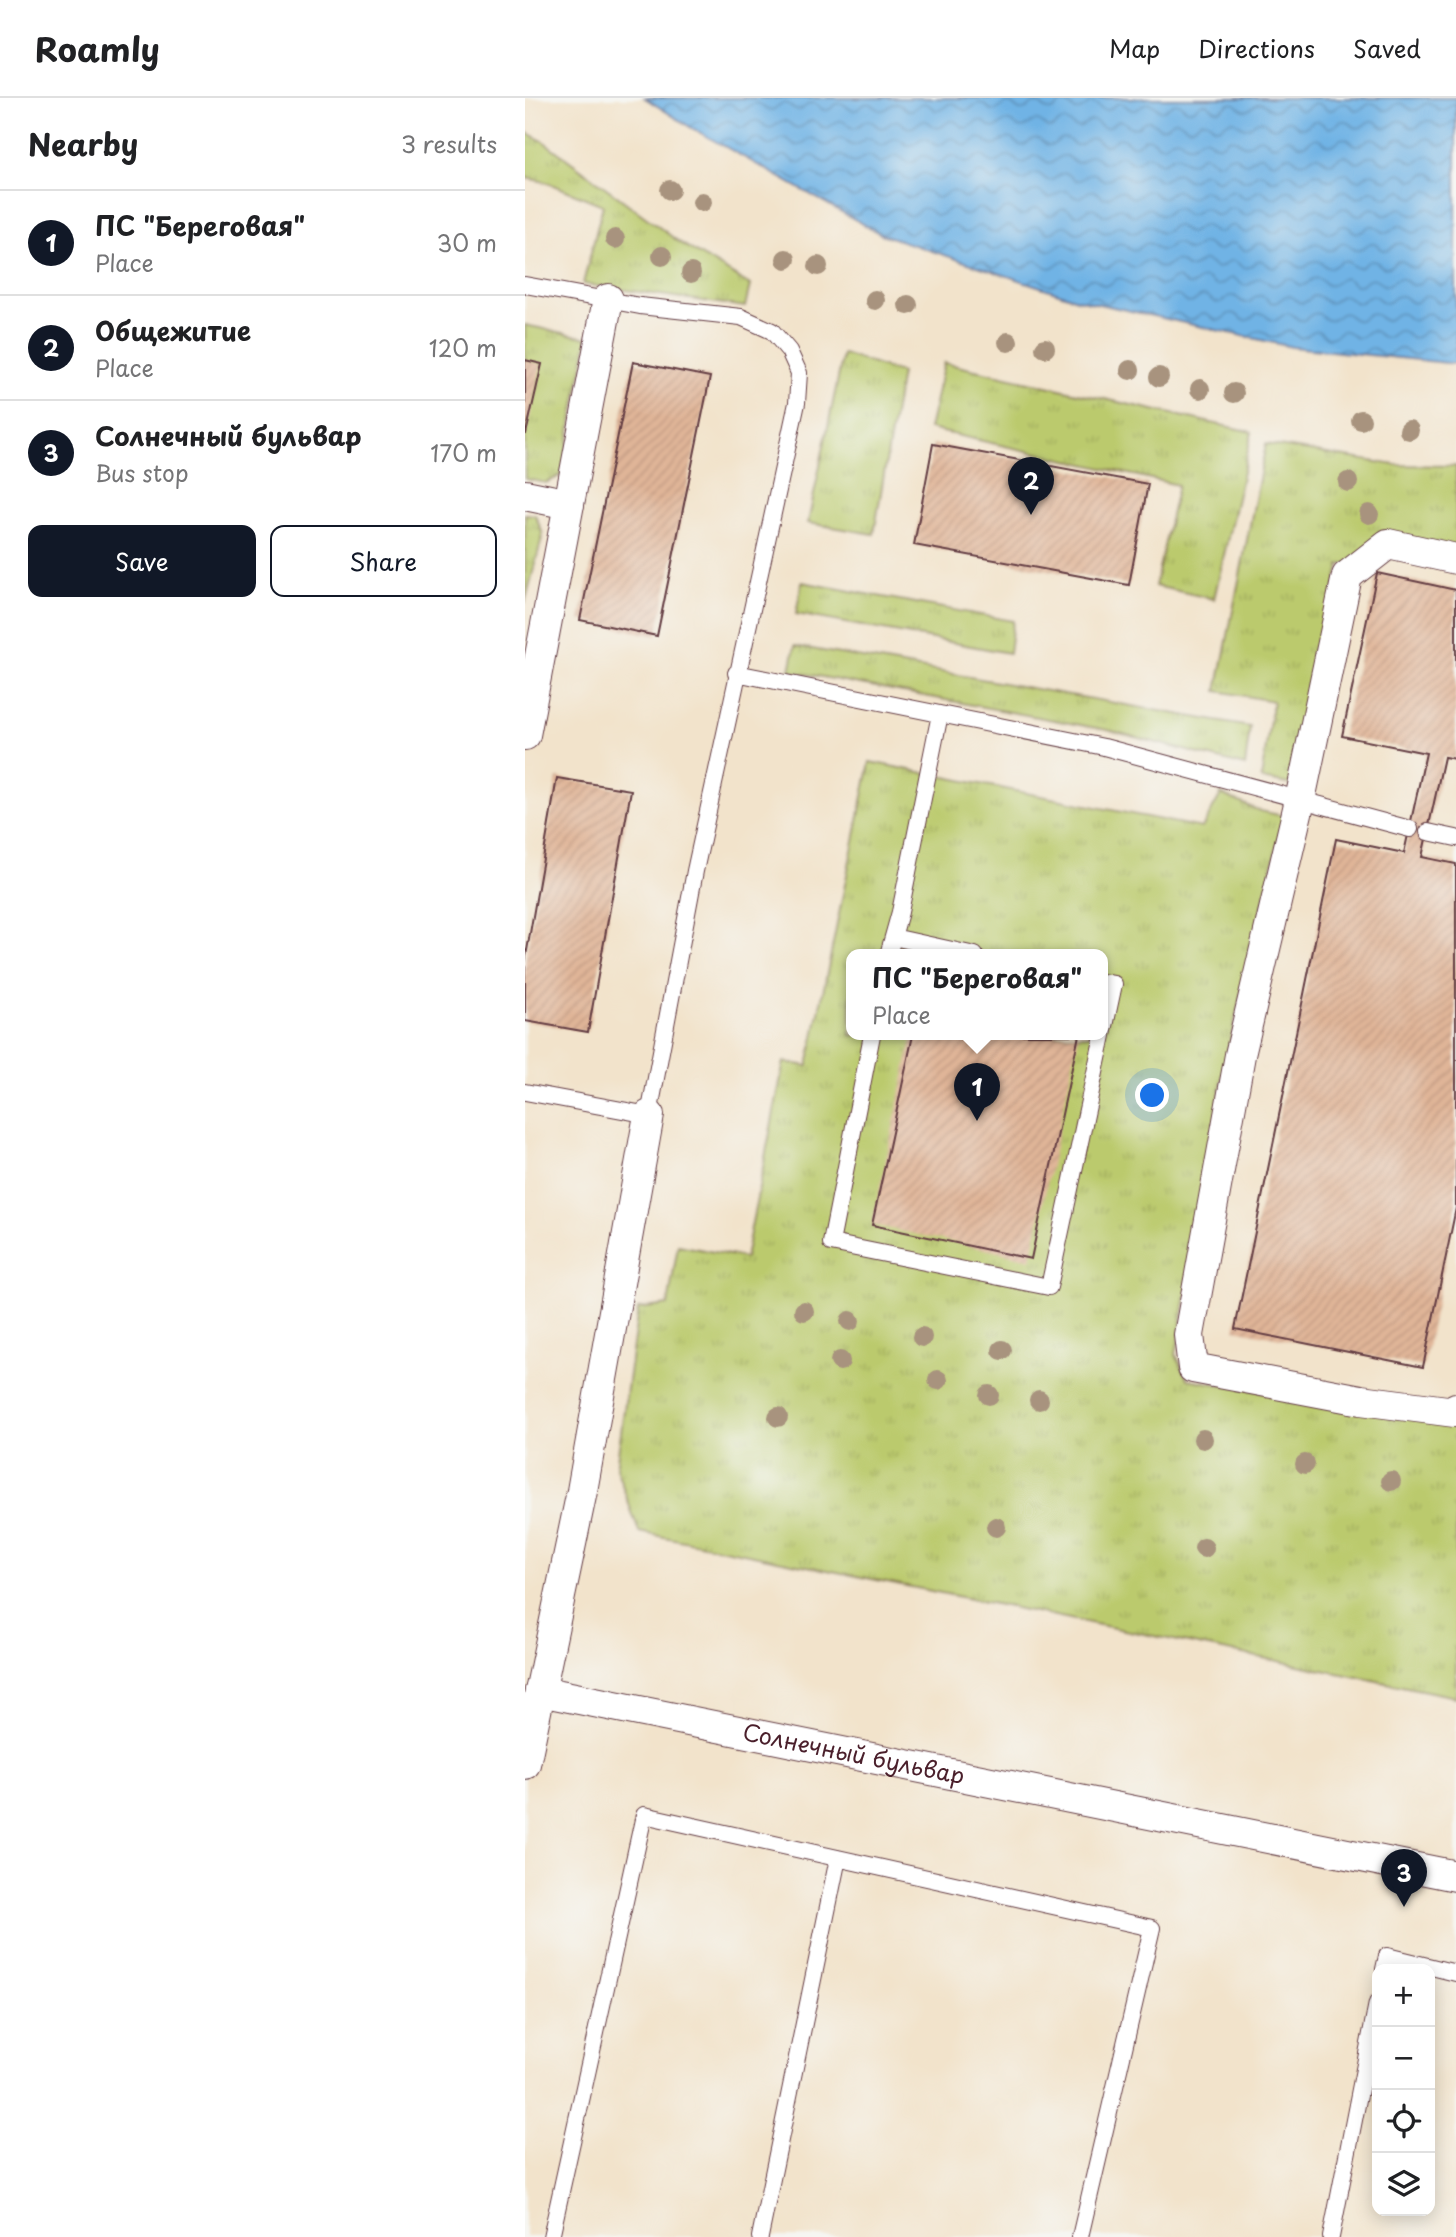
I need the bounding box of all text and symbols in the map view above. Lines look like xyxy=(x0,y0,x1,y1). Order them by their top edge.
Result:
text: Roamly xyxy=(35,23,160,73)
text: Map xyxy=(1109,30,1160,66)
text: Directions xyxy=(1198,30,1315,66)
text: Saved xyxy=(1353,30,1421,66)
text: Nearby xyxy=(28,121,138,166)
text: 3 results xyxy=(401,126,497,161)
text: ПС "Береговая" xyxy=(95,206,305,245)
text: 1 xyxy=(46,225,57,260)
text: 30 m xyxy=(436,225,497,260)
text: Place xyxy=(95,245,154,280)
text: Общежитие xyxy=(95,311,251,350)
text: 2 xyxy=(43,330,59,365)
text: 120 m xyxy=(429,330,497,365)
text: Place xyxy=(95,350,154,385)
text: Солнечный бульвар xyxy=(95,416,362,455)
text: 3 xyxy=(43,435,59,470)
text: 170 m xyxy=(430,435,497,470)
text: Bus stop xyxy=(95,455,189,490)
pin: 2 xyxy=(1008,457,1054,515)
button: Save xyxy=(28,525,256,597)
button: Share xyxy=(270,525,497,597)
popup xyxy=(846,949,1108,1040)
text: ПС "Береговая" xyxy=(872,958,1082,997)
text: Place xyxy=(872,997,931,1032)
pin: 1 xyxy=(954,1063,1000,1121)
your location xyxy=(1135,1078,1169,1112)
street label: Солнечный бульвар xyxy=(740,1713,968,1792)
pin: 3 xyxy=(1381,1849,1427,1907)
map controls xyxy=(1372,1964,1435,2216)
button: + xyxy=(1372,1964,1435,2027)
button: − xyxy=(1372,2027,1435,2090)
button: locate xyxy=(1372,2090,1435,2153)
button: layers xyxy=(1372,2153,1435,2216)

